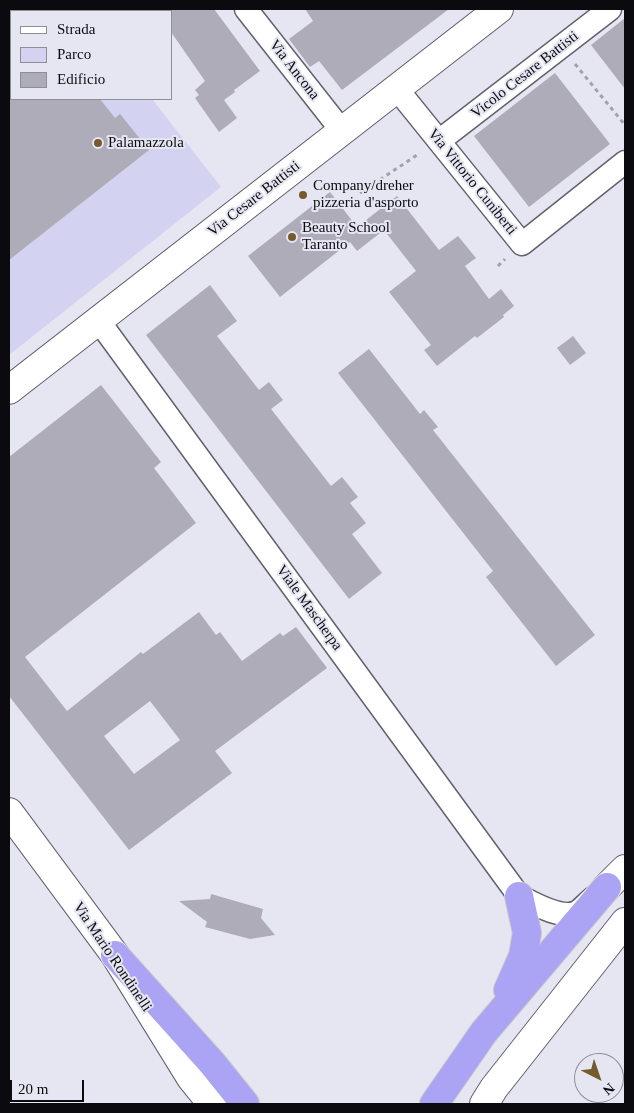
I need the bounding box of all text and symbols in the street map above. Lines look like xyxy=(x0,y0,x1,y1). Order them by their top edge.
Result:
legend xyxy=(10,10,172,100)
text: Strada xyxy=(57,21,95,37)
street label: Vicolo Cesare Battisti xyxy=(468,27,582,123)
street label: Via Ancona xyxy=(265,36,323,104)
text: Parco xyxy=(57,46,91,62)
text: Edificio xyxy=(57,71,105,87)
street label: Via Vittorio Cuniberti xyxy=(424,125,520,239)
place label: Palamazzola xyxy=(108,134,184,152)
marker: Palamazzola xyxy=(92,137,104,149)
street label: Via Cesare Battisti xyxy=(204,157,304,241)
place label: Company/dreher pizzeria d'asporto xyxy=(313,177,419,212)
marker: Company/dreher pizzeria d'asporto xyxy=(297,189,309,201)
place label: Beauty School Taranto xyxy=(302,219,390,254)
marker: Beauty School Taranto xyxy=(286,231,298,243)
street label: Viale Mascherpa xyxy=(272,562,346,654)
street label: Via Mario Rondinelli xyxy=(69,899,155,1015)
north arrow xyxy=(574,1053,624,1103)
scale bar xyxy=(12,1070,86,1102)
text: N xyxy=(600,1080,617,1098)
text: 20 m xyxy=(18,1081,48,1097)

